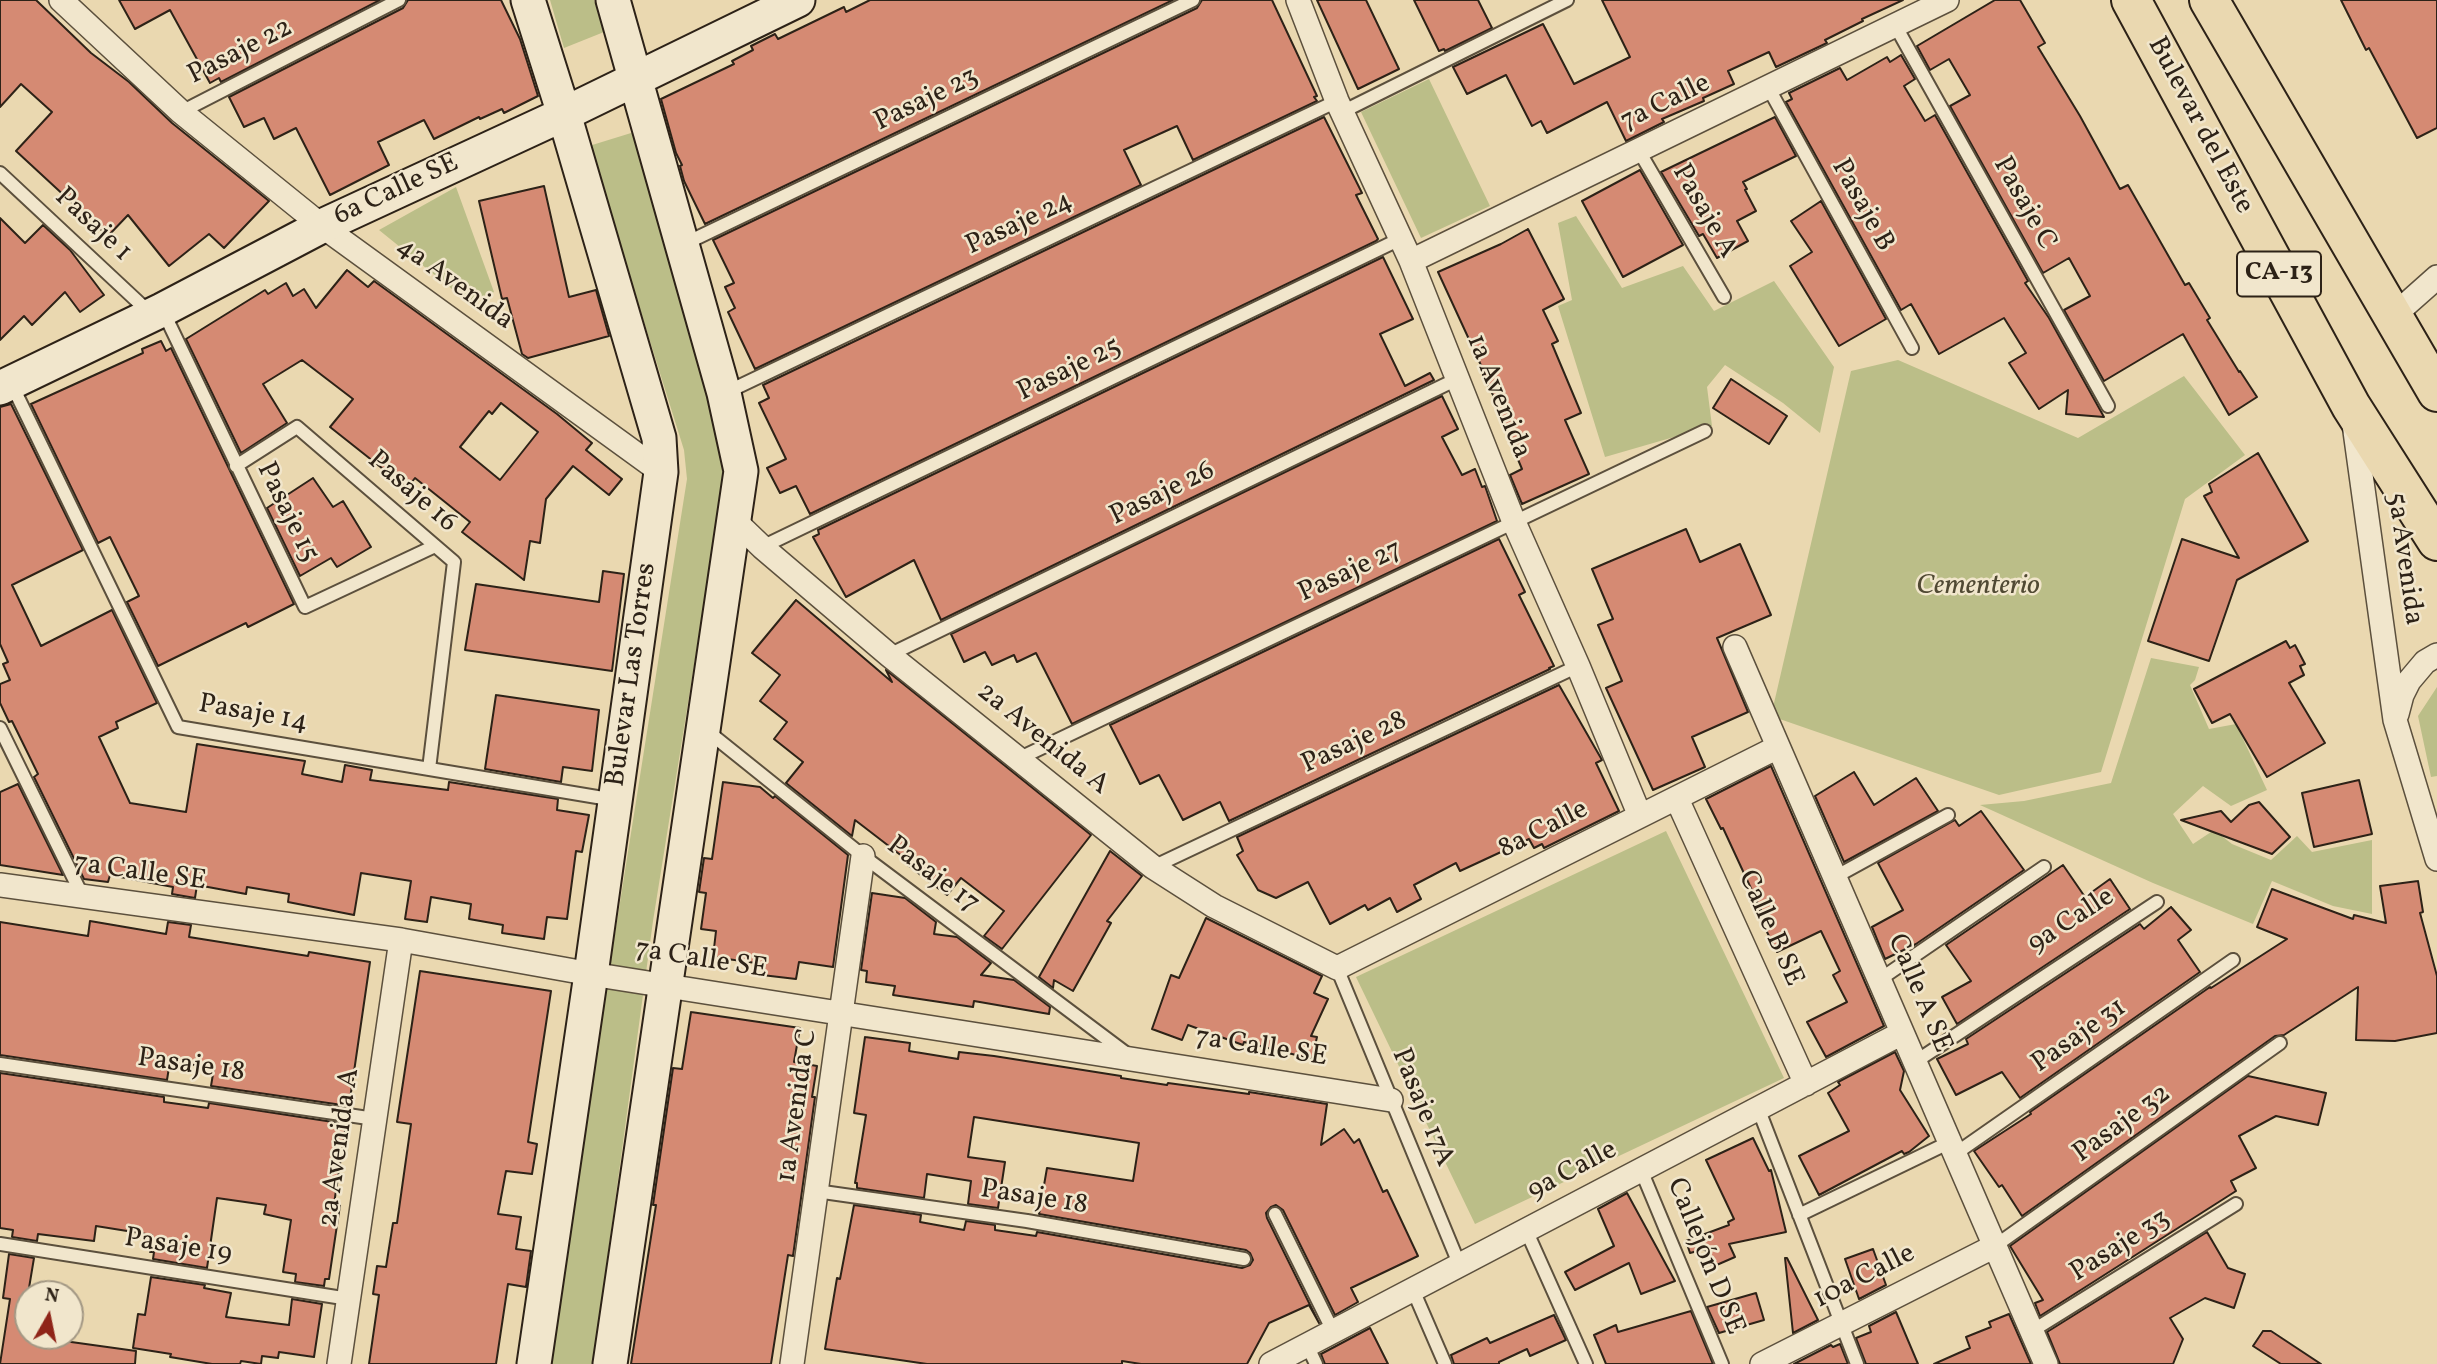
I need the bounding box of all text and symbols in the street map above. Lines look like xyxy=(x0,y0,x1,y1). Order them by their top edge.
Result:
street label: Pasaje 22 xyxy=(183,12,299,94)
street label: Bulevar del Este xyxy=(2138,32,2260,220)
street label: Pasaje 23 xyxy=(870,61,984,141)
street label: 7a Calle xyxy=(1616,68,1716,140)
street label: 6a Calle SE xyxy=(329,147,465,235)
street label: Pasaje C xyxy=(1984,152,2062,256)
street label: Pasaje B xyxy=(1822,154,1900,258)
street label: Pasaje A xyxy=(1663,159,1743,265)
street label: Pasaje 1 xyxy=(46,182,138,270)
street label: Pasaje 24 xyxy=(961,186,1079,264)
street label: 4a Avenida xyxy=(389,231,519,339)
road number: CA-13 xyxy=(2237,252,2321,296)
street label: 1a Avenida xyxy=(1457,330,1537,464)
street label: Pasaje 25 xyxy=(1013,331,1127,411)
street label: Pasaje 16 xyxy=(359,445,463,541)
street label: Pasaje 26 xyxy=(1105,455,1221,535)
street label: Pasaje 15 xyxy=(247,457,325,569)
street label: 5a Avenida xyxy=(2377,490,2429,628)
street label: Pasaje 27 xyxy=(1294,534,1408,612)
street label: Bulevar Las Torres xyxy=(601,561,665,789)
park label: Cementerio xyxy=(1916,571,2040,605)
street label: 2a Avenida A xyxy=(969,676,1115,804)
street label: Pasaje 14 xyxy=(196,689,310,741)
street label: Pasaje 28 xyxy=(1297,705,1413,783)
street label: 8a Calle xyxy=(1494,794,1594,868)
street label: Pasaje 17 xyxy=(879,830,985,922)
street label: 7a Calle SE xyxy=(72,848,208,900)
street label: Calle B SE xyxy=(1729,866,1809,992)
street label: 9a Calle xyxy=(2022,882,2122,962)
street label: Calle A SE xyxy=(1878,930,1958,1058)
street label: 7a Calle SE xyxy=(633,934,769,988)
street label: Pasaje 31 xyxy=(2026,992,2134,1082)
street label: 7a Calle SE xyxy=(1193,1022,1329,1076)
street label: 1a Avenida C xyxy=(772,1027,826,1185)
street label: Pasaje 18 xyxy=(135,1043,247,1091)
street label: Pasaje 17A xyxy=(1382,1044,1460,1172)
street label: 2a Avenida A xyxy=(313,1066,369,1230)
street label: Pasaje 32 xyxy=(2068,1078,2178,1172)
street label: 9a Calle xyxy=(1523,1135,1623,1209)
street label: Pasaje 18 xyxy=(978,1174,1090,1224)
street label: Callejón D SE xyxy=(1657,1174,1751,1340)
street label: Pasaje 33 xyxy=(2065,1203,2177,1291)
street label: Pasaje 19 xyxy=(122,1223,234,1273)
street label: 10a Calle xyxy=(1809,1238,1921,1318)
north arrow xyxy=(14,1280,84,1350)
text: N xyxy=(43,1282,61,1310)

